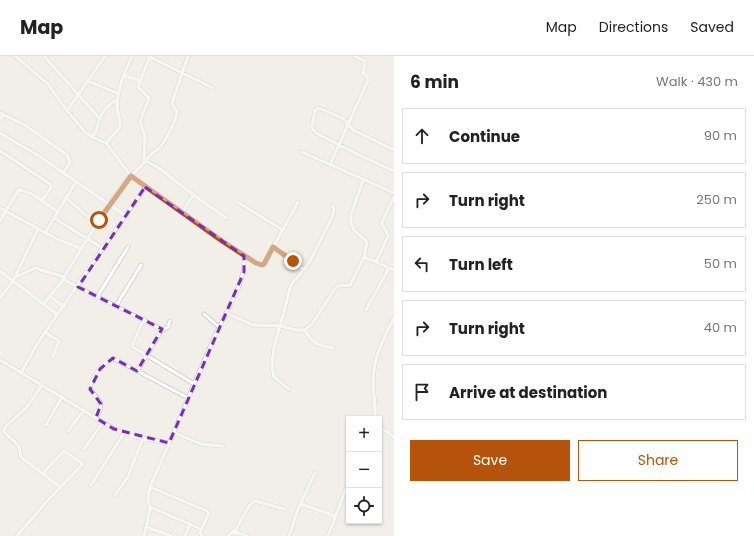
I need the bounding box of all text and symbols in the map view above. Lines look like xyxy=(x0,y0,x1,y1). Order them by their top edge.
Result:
text: Map xyxy=(20,14,63,41)
text: Map xyxy=(546,17,577,37)
text: Directions xyxy=(599,17,668,37)
text: Saved xyxy=(690,17,734,37)
text: 6 min xyxy=(410,70,459,94)
text: Walk · 430 m xyxy=(656,72,738,91)
icon: ahead xyxy=(411,125,433,147)
text: Continue xyxy=(449,126,520,147)
text: 90 m xyxy=(704,126,737,145)
icon: right xyxy=(411,189,433,211)
text: Turn right xyxy=(449,190,525,211)
text: 250 m xyxy=(696,190,737,209)
route start xyxy=(90,211,108,229)
route end xyxy=(284,252,302,270)
icon: left xyxy=(411,253,433,275)
text: Turn left xyxy=(449,254,513,275)
text: 50 m xyxy=(704,254,737,273)
icon: right xyxy=(411,317,433,339)
text: Turn right xyxy=(449,318,525,339)
text: 40 m xyxy=(704,318,737,337)
icon: arrive xyxy=(411,381,433,403)
text: Arrive at destination xyxy=(449,382,607,403)
map controls xyxy=(346,416,382,524)
button: + xyxy=(346,416,382,452)
button: Save xyxy=(410,440,570,481)
button: Share xyxy=(578,440,738,481)
button: − xyxy=(346,452,382,488)
button: locate xyxy=(346,488,382,524)

